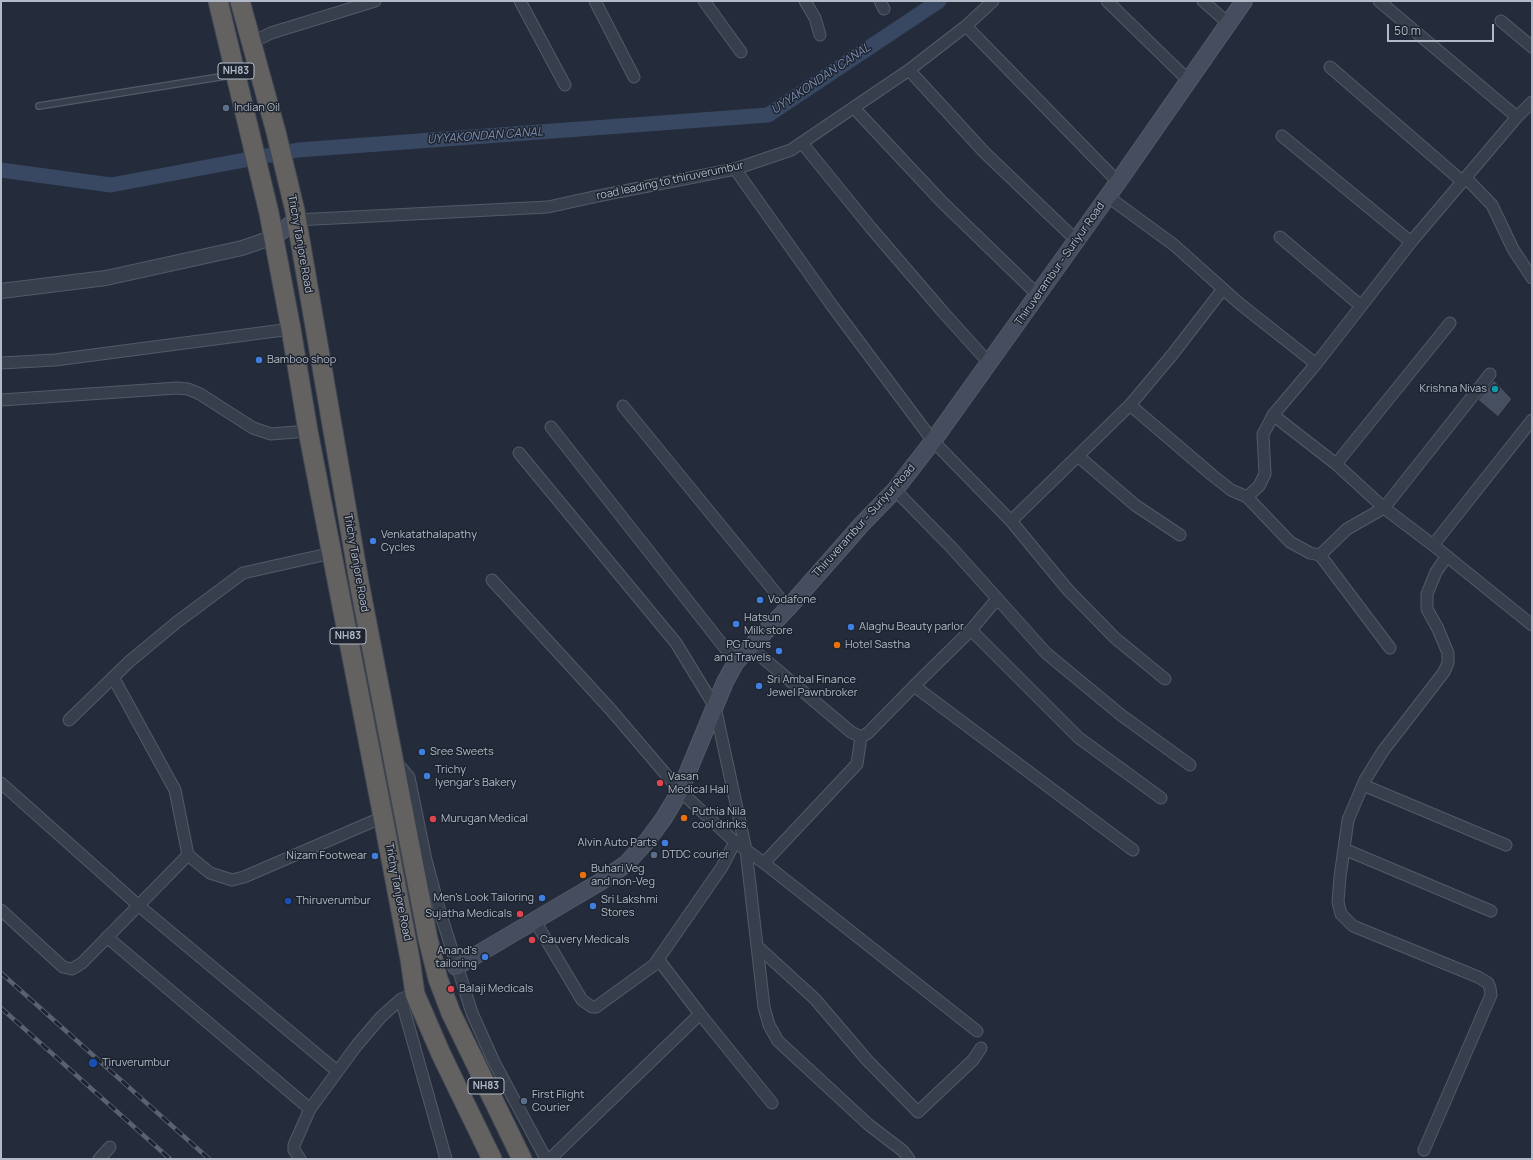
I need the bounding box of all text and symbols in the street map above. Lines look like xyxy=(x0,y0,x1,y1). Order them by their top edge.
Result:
scale bar xyxy=(1389,16,1496,42)
text: 50 m xyxy=(1394,22,1421,39)
water label: UYYAKONDAN CANAL xyxy=(769,40,873,118)
road number: NH83 xyxy=(218,63,254,79)
place label: Indian Oil xyxy=(234,101,280,115)
marker: Indian Oil xyxy=(221,103,231,113)
water label: UYYAKONDAN CANAL xyxy=(426,125,544,147)
street label: road leading to thiruverumbur xyxy=(595,159,745,203)
street label: Trichy Tanjore Road xyxy=(285,194,315,294)
street label: Thiruverambur - Suriyur Road xyxy=(1012,200,1108,328)
place label: Bamboo shop xyxy=(267,353,336,367)
marker: Bamboo shop xyxy=(254,355,264,365)
place label: Krishna Nivas xyxy=(1420,382,1487,396)
marker: Krishna Nivas xyxy=(1490,384,1500,394)
street label: Thiruverambur - Suriyur Road xyxy=(810,462,918,580)
street label: Trichy Tanjore Road xyxy=(341,513,371,613)
place label: Venkatathalapathy Cycles xyxy=(381,528,477,554)
marker: Venkatathalapathy Cycles xyxy=(368,536,378,546)
place label: Vodafone xyxy=(768,593,816,607)
marker: Vodafone xyxy=(755,595,765,605)
place label: Hatsun Milk store xyxy=(744,611,793,637)
marker: Hatsun Milk store xyxy=(731,619,741,629)
place label: Alaghu Beauty parlor xyxy=(859,620,964,634)
marker: Alaghu Beauty parlor xyxy=(846,622,856,632)
road number: NH83 xyxy=(330,628,366,644)
place label: PG Tours and Travels xyxy=(714,638,771,664)
place label: Hotel Sastha xyxy=(845,638,910,652)
marker: Hotel Sastha xyxy=(832,640,842,650)
marker: PG Tours and Travels xyxy=(774,646,784,656)
place label: Sri Ambal Finance Jewel Pawnbroker xyxy=(767,673,858,699)
marker: Sri Ambal Finance Jewel Pawnbroker xyxy=(754,681,764,691)
place label: Sree Sweets xyxy=(430,745,494,759)
marker: Sree Sweets xyxy=(417,747,427,757)
place label: Trichy Iyengar's Bakery xyxy=(435,763,516,789)
place label: Vasan Medical Hall xyxy=(668,770,728,796)
marker: Trichy Iyengar's Bakery xyxy=(422,771,432,781)
marker: Vasan Medical Hall xyxy=(655,778,665,788)
place label: Puthia Nila cool drinks xyxy=(692,805,746,831)
place label: Murugan Medical xyxy=(441,812,528,826)
marker: Puthia Nila cool drinks xyxy=(679,813,689,823)
marker: Murugan Medical xyxy=(428,814,438,824)
place label: Alvin Auto Parts xyxy=(578,836,657,850)
marker: Alvin Auto Parts xyxy=(660,838,670,848)
street label: Trichy Tanjore Road xyxy=(382,842,414,942)
place label: DTDC courier xyxy=(662,848,729,862)
place label: Nizam Footwear xyxy=(286,849,367,863)
marker: DTDC courier xyxy=(649,850,659,860)
marker: Nizam Footwear xyxy=(370,851,380,861)
place label: Buhari Veg and non-Veg xyxy=(591,862,655,888)
marker: Buhari Veg and non-Veg xyxy=(578,870,588,880)
place label: Men's Look Tailoring xyxy=(434,891,534,905)
marker: Men's Look Tailoring xyxy=(537,893,547,903)
place label: Sri Lakshmi Stores xyxy=(601,893,658,919)
place label: Thiruverumbur xyxy=(296,894,371,908)
marker: Thiruverumbur xyxy=(283,896,293,906)
marker: Sri Lakshmi Stores xyxy=(588,901,598,911)
place label: Sujatha Medicals xyxy=(425,907,512,921)
marker: Sujatha Medicals xyxy=(515,909,525,919)
place label: Cauvery Medicals xyxy=(540,933,629,947)
marker: Cauvery Medicals xyxy=(527,935,537,945)
place label: Anand's tailoring xyxy=(435,944,477,970)
marker: Anand's tailoring xyxy=(480,952,490,962)
place label: Balaji Medicals xyxy=(459,982,533,996)
marker: Balaji Medicals xyxy=(446,984,456,994)
place label: Tiruverumbur xyxy=(102,1056,170,1070)
marker: Tiruverumbur xyxy=(87,1057,99,1069)
road number: NH83 xyxy=(468,1078,504,1094)
place label: First Flight Courier xyxy=(532,1088,584,1114)
marker: First Flight Courier xyxy=(519,1096,529,1106)

